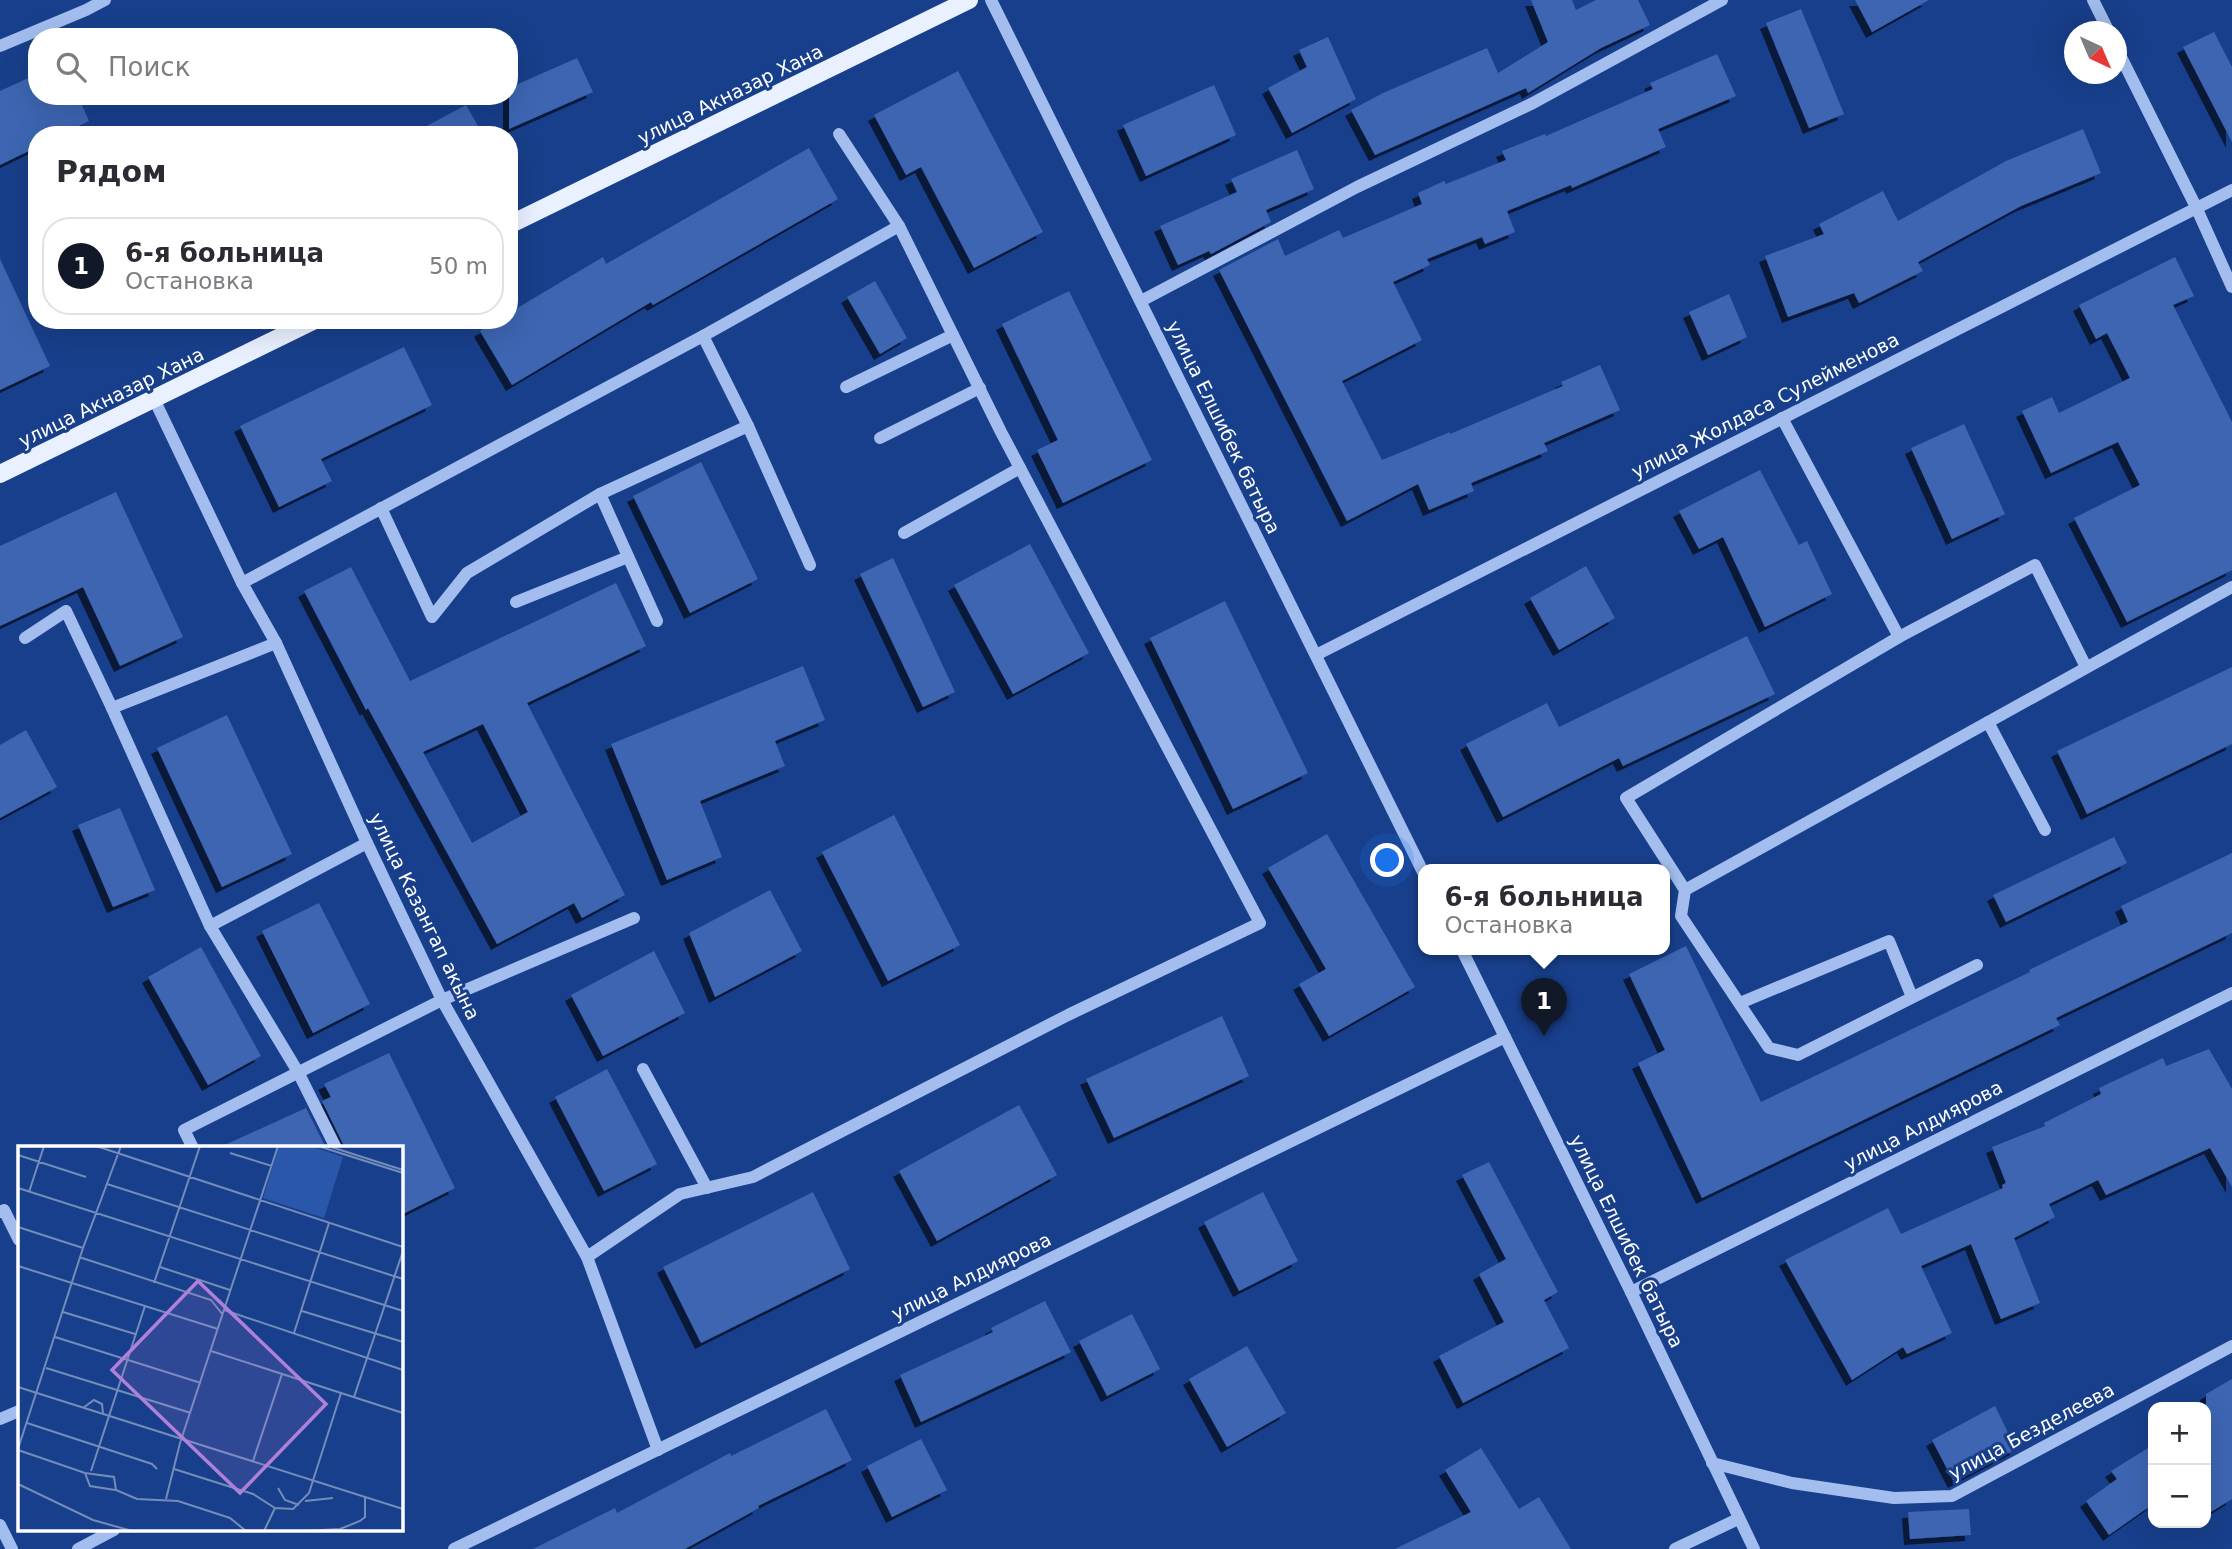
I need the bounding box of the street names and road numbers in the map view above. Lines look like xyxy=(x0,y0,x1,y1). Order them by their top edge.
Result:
street label: улица Акназар Хана xyxy=(634,40,826,148)
street label: улица Елшибек батыра xyxy=(1163,317,1285,537)
street label: улица Жолдаса Сулейменова xyxy=(1628,328,1902,482)
street label: улица Акназар Хана xyxy=(15,343,207,451)
street label: улица Казангап акына xyxy=(365,809,485,1023)
street label: улица Алдиярова xyxy=(1840,1075,2006,1175)
street label: улица Елшибек батыра xyxy=(1566,1131,1688,1351)
street label: улица Алдиярова xyxy=(888,1228,1054,1324)
street label: улица Безделеева xyxy=(1944,1378,2118,1484)

